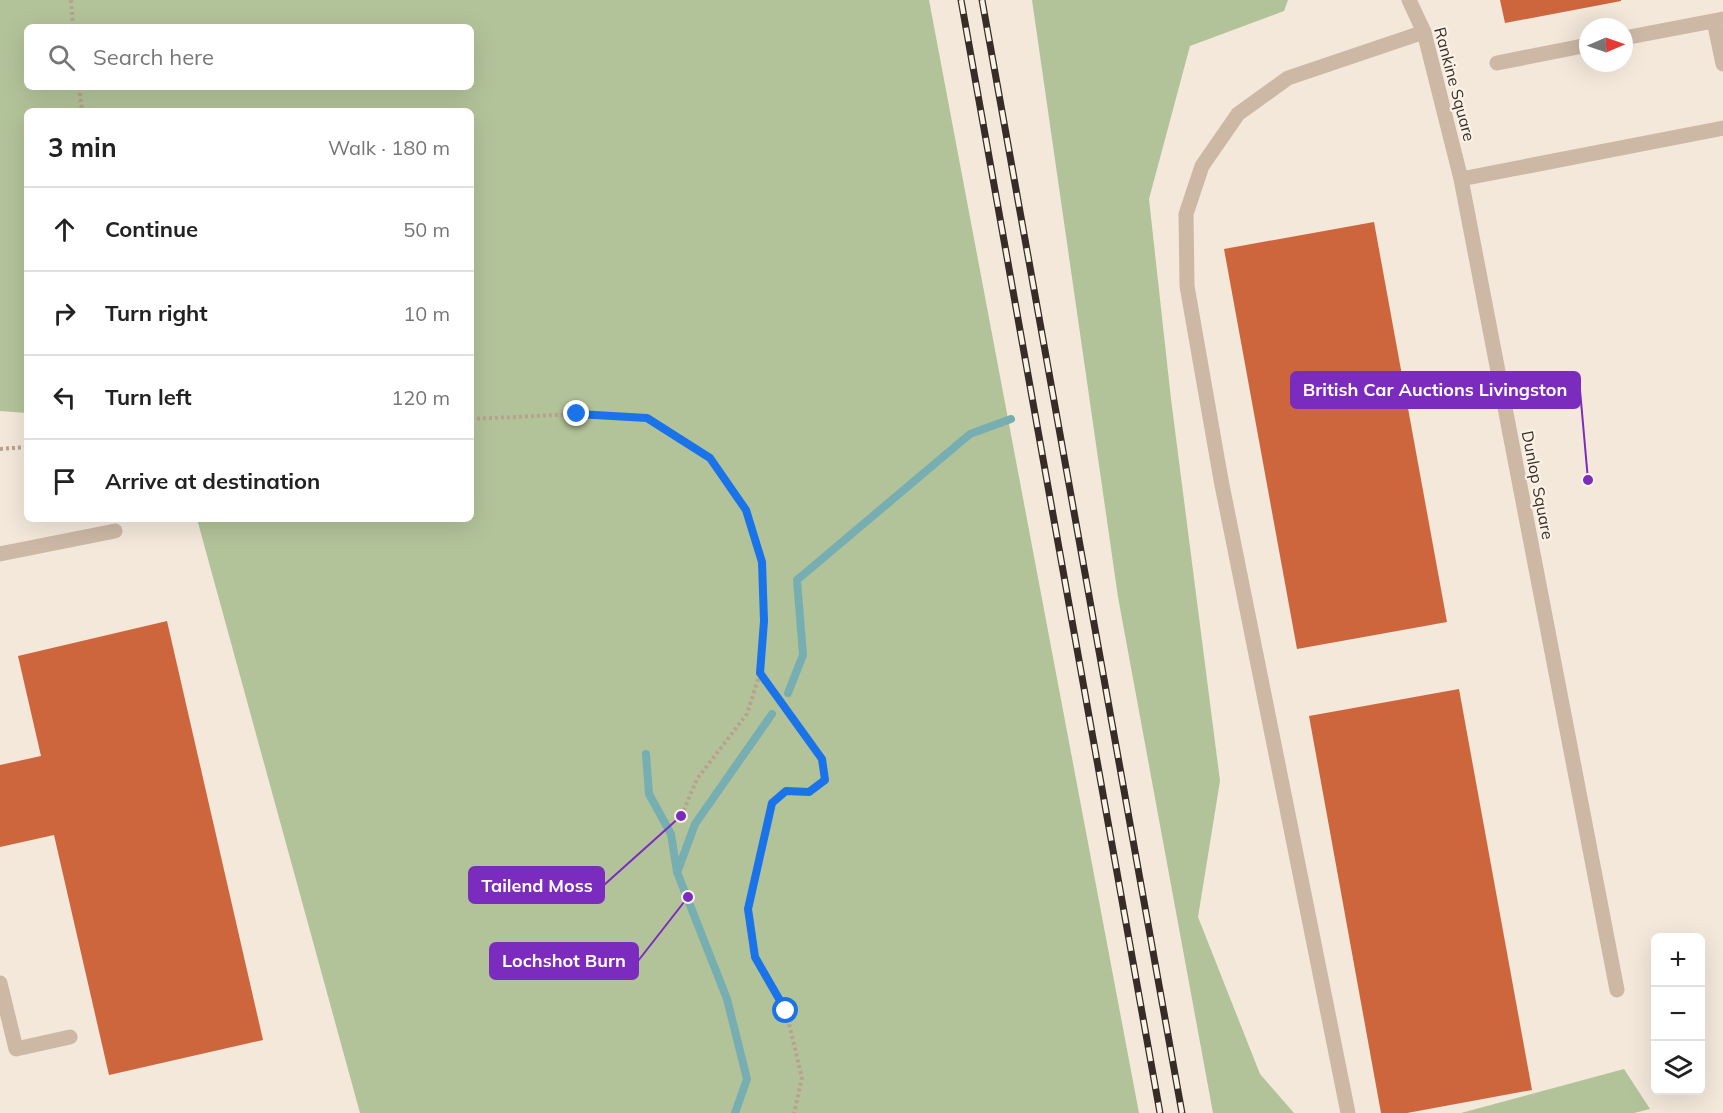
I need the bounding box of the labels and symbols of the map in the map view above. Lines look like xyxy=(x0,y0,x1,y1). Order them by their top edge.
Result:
north arrow xyxy=(1579,18,1633,72)
street label: Rankine Square xyxy=(1430,25,1480,143)
callout: British Car Auctions Livingston xyxy=(1291,372,1580,408)
text: British Car Auctions Livingston xyxy=(1303,378,1567,401)
route end xyxy=(563,400,589,426)
street label: Dunlop Square xyxy=(1518,429,1558,541)
callout: Tailend Moss xyxy=(469,867,604,903)
text: Tailend Moss xyxy=(481,874,593,897)
callout: Lochshot Burn xyxy=(490,943,638,979)
text: Lochshot Burn xyxy=(502,949,626,972)
route start xyxy=(772,997,798,1023)

